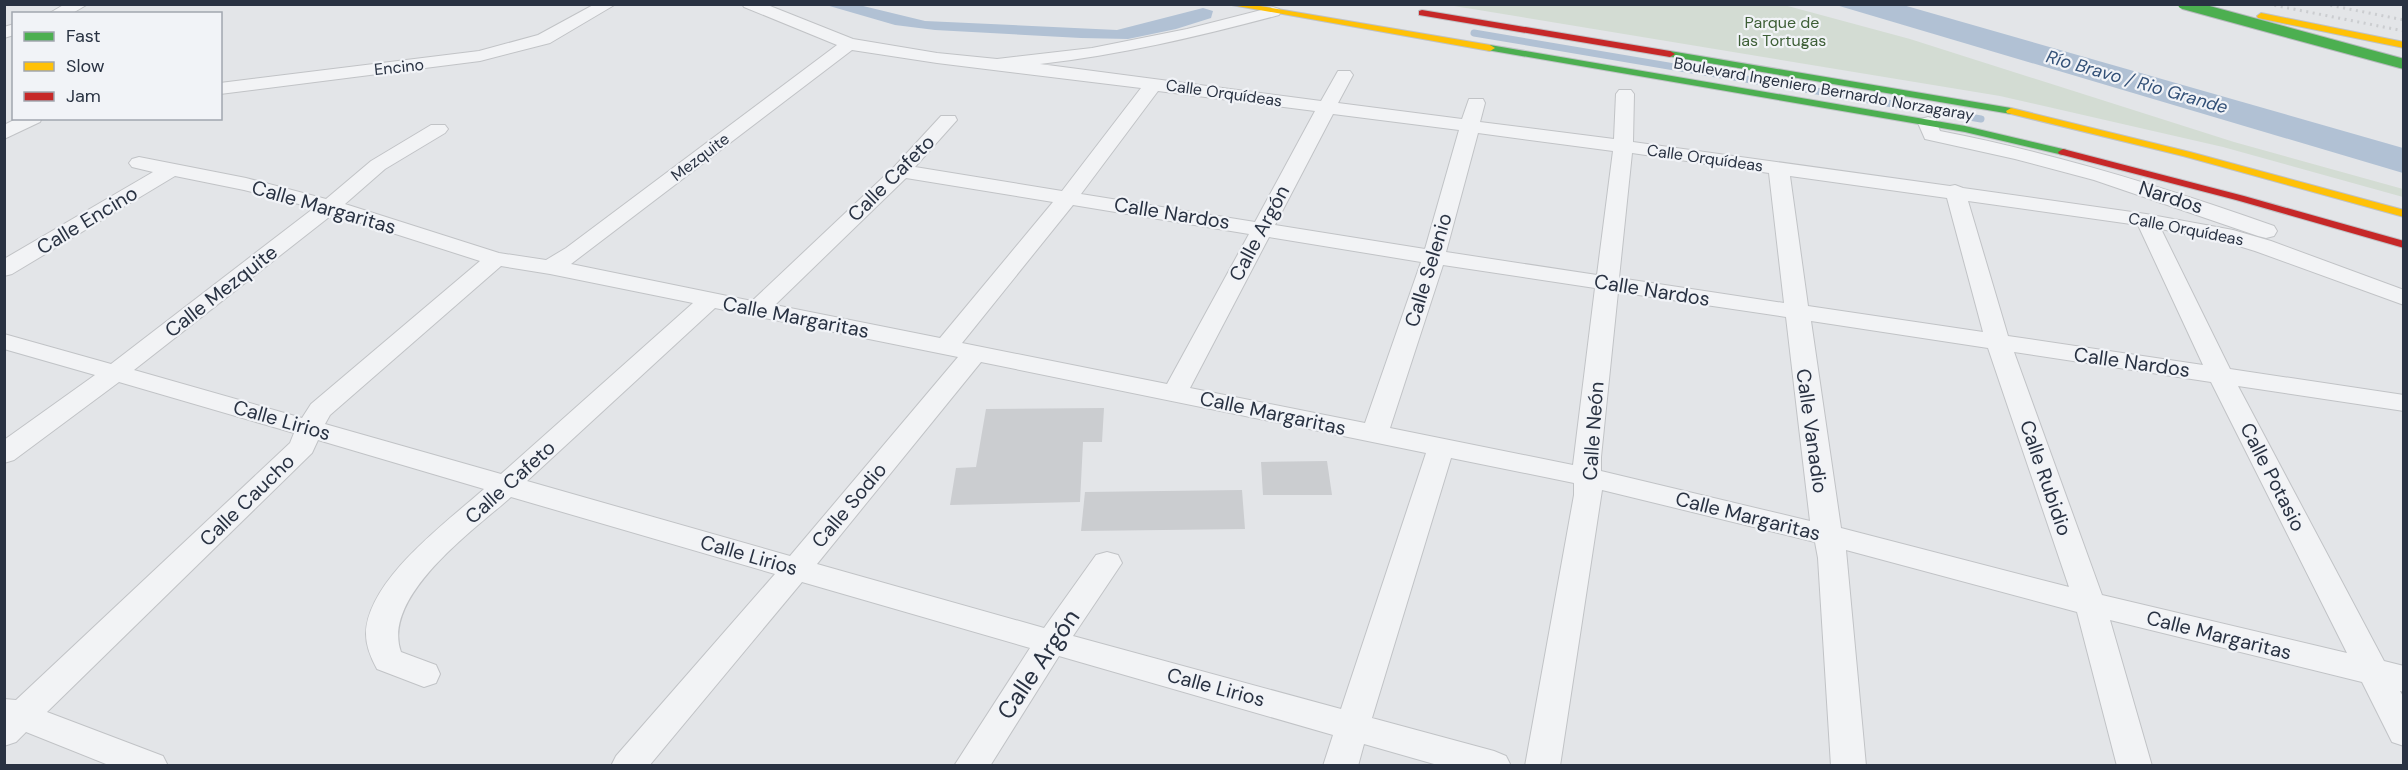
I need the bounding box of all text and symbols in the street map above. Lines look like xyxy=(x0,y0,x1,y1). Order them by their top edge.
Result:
legend xyxy=(12,12,222,120)
park label: Parque de las Tortugas xyxy=(1738,12,1826,51)
text: Fast xyxy=(66,24,101,48)
water label: Río Bravo / Rio Grande xyxy=(2043,45,2231,119)
street label: Boulevard Ingeniero Bernardo Norzagaray xyxy=(1672,52,1976,126)
text: Slow xyxy=(66,54,105,78)
street label: Encino xyxy=(373,54,425,80)
street label: Calle Orquídeas xyxy=(1164,74,1284,112)
text: Jam xyxy=(66,84,101,108)
street label: Mezquite xyxy=(667,128,733,186)
street label: Calle Cafeto xyxy=(842,129,940,227)
street label: Calle Orquídeas xyxy=(1645,139,1765,177)
street label: Calle Margaritas xyxy=(249,174,399,240)
street label: Nardos xyxy=(2136,174,2206,220)
street label: Calle Encino xyxy=(32,180,142,260)
street label: Calle Argón xyxy=(1223,180,1295,286)
street label: Calle Nardos xyxy=(1112,191,1232,235)
street label: Calle Orquídeas xyxy=(2126,208,2246,250)
street label: Calle Selenio xyxy=(1398,210,1458,330)
street label: Calle Mezquite xyxy=(159,239,283,343)
street label: Calle Nardos xyxy=(1592,268,1712,312)
street label: Calle Margaritas xyxy=(721,290,871,344)
street label: Calle Nardos xyxy=(2072,341,2192,383)
street label: Calle Vanadio xyxy=(1790,367,1834,495)
street label: Calle Neón xyxy=(1577,381,1609,481)
street label: Calle Margaritas xyxy=(1198,385,1348,441)
street label: Calle Lirios xyxy=(230,394,334,446)
street label: Calle Rubidio xyxy=(2014,417,2078,539)
street label: Calle Potasio xyxy=(2234,418,2312,536)
street label: Calle Cafeto xyxy=(459,435,561,529)
street label: Calle Caucho xyxy=(194,448,300,552)
street label: Calle Sodio xyxy=(806,457,892,553)
street label: Calle Margaritas xyxy=(1673,485,1823,547)
street label: Calle Lirios xyxy=(697,529,801,581)
street label: Calle Argón xyxy=(990,603,1086,725)
street label: Calle Margaritas xyxy=(2144,604,2294,666)
street label: Calle Lirios xyxy=(1164,661,1268,713)

